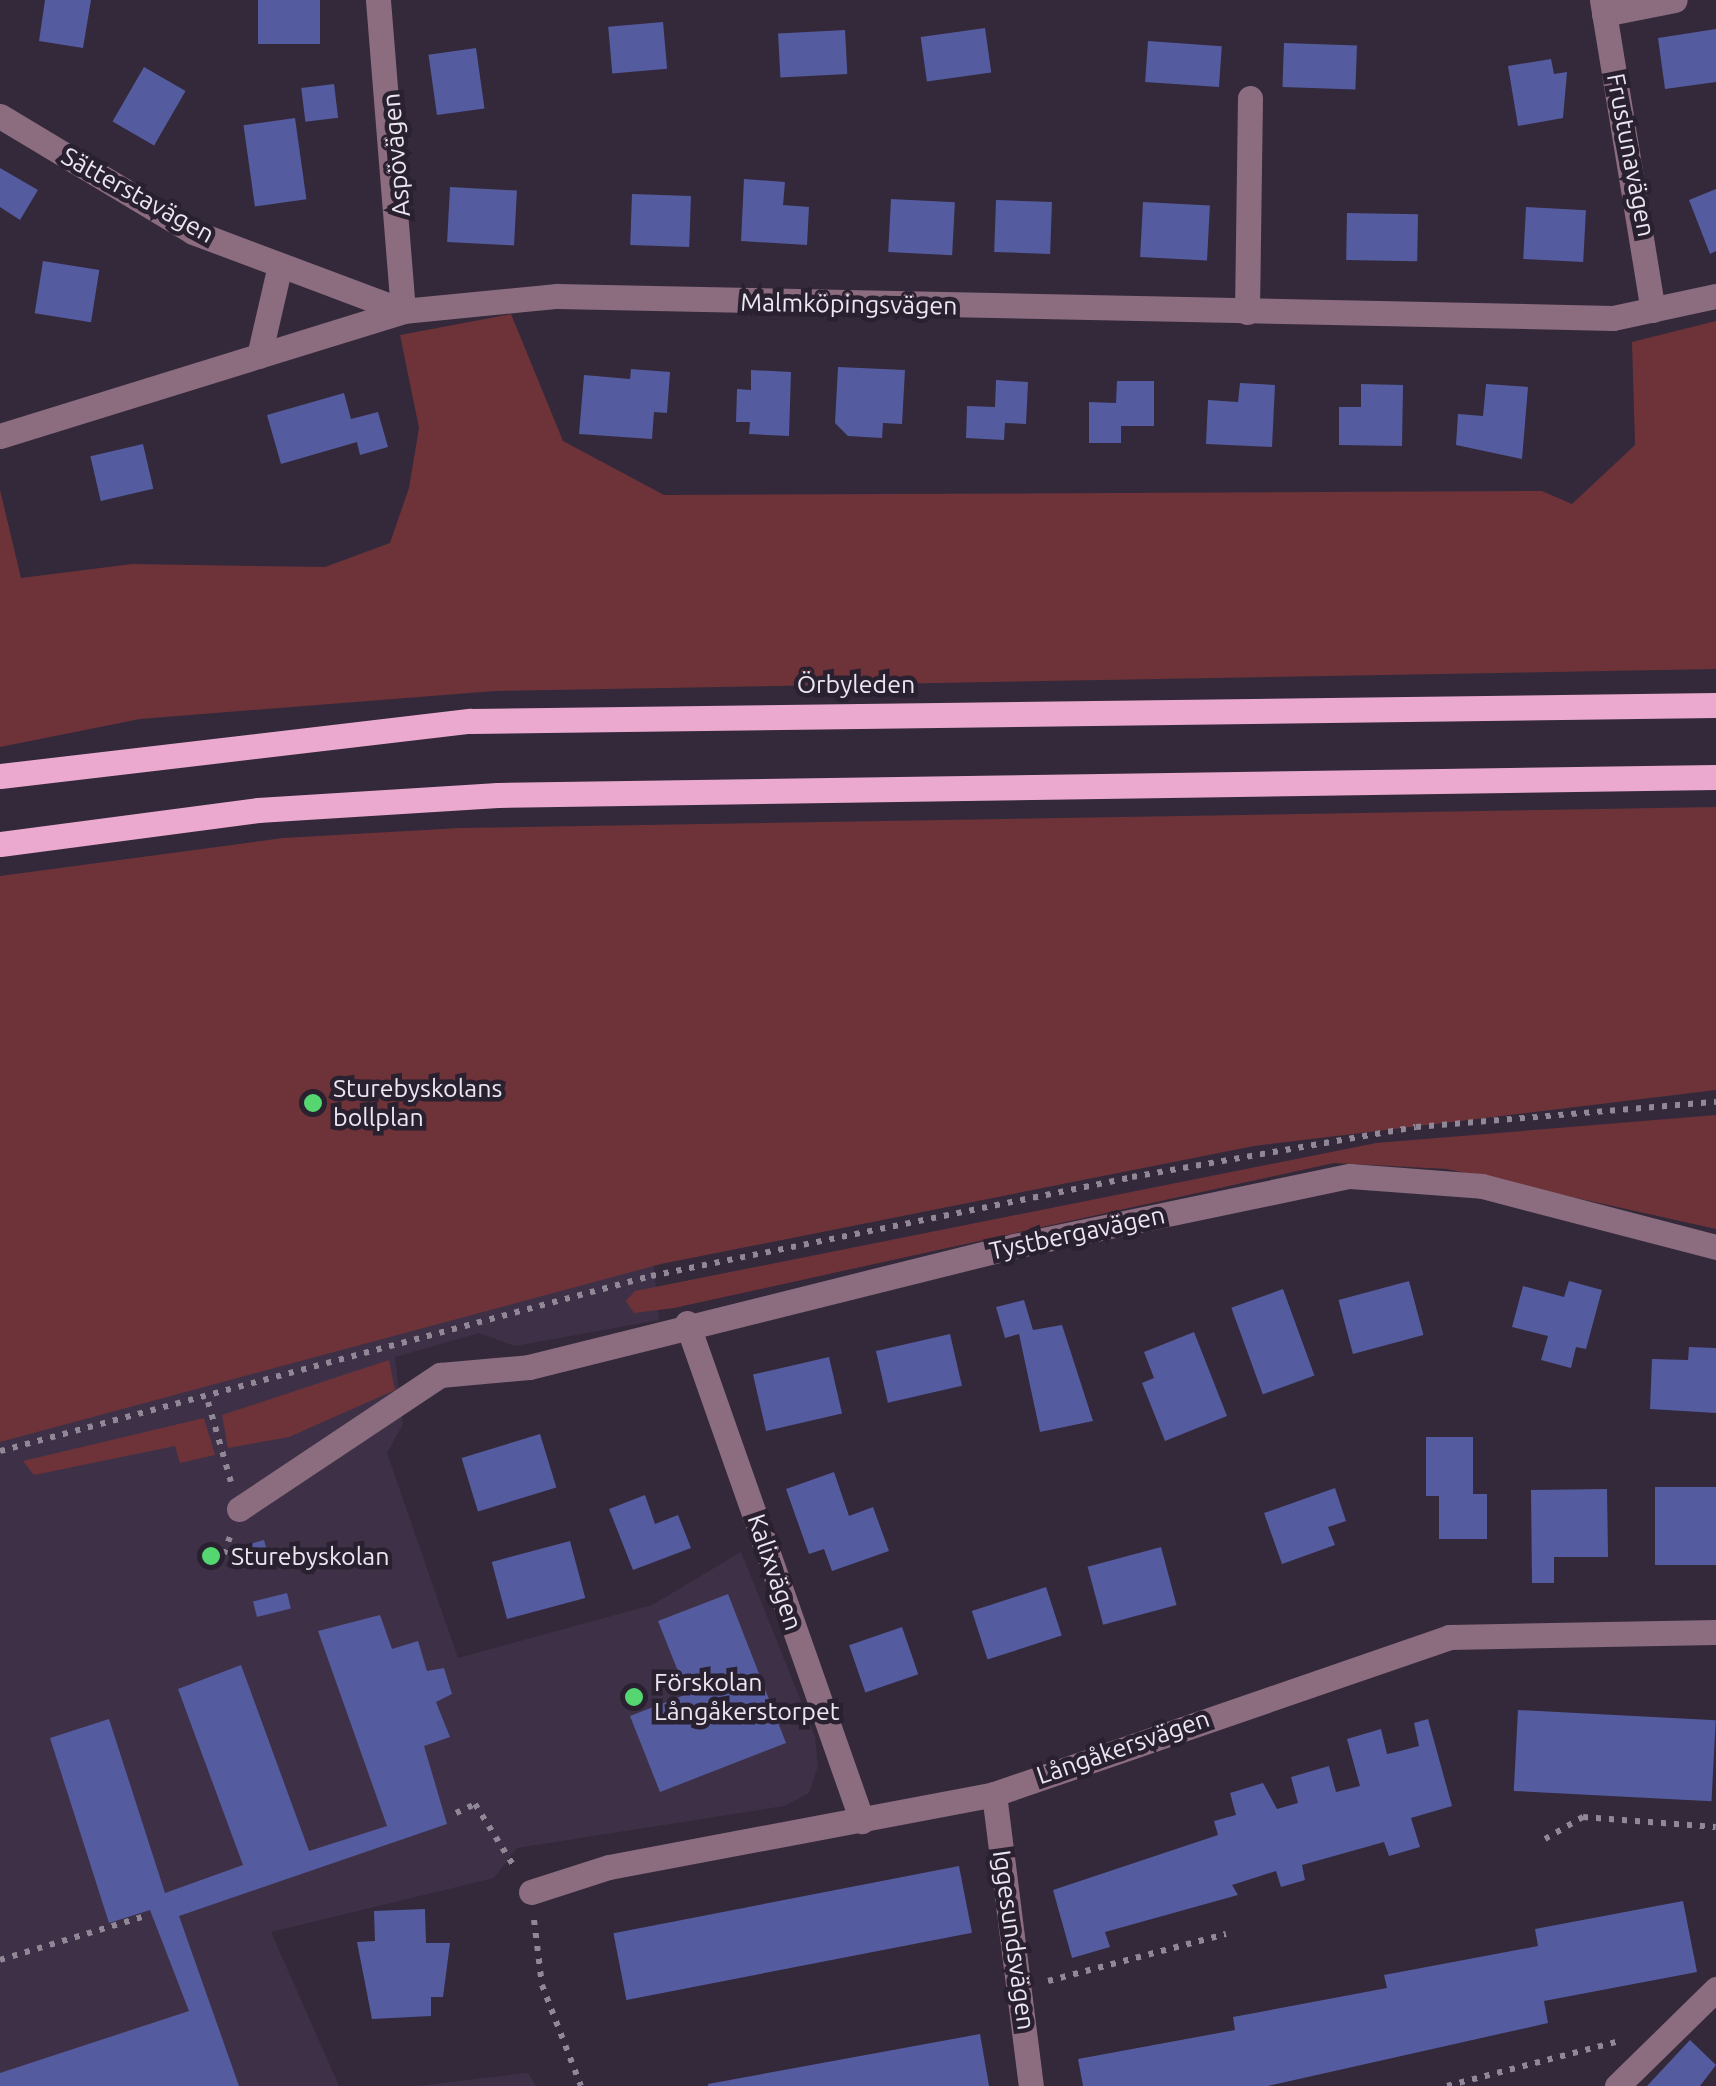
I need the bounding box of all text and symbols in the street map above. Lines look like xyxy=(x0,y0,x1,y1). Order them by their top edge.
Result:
street label: Frustunavägen xyxy=(1600,71,1662,239)
street label: Aspövägen xyxy=(376,92,416,218)
street label: Sätterstavägen xyxy=(56,141,220,249)
street label: Malmköpingsvägen xyxy=(740,287,958,321)
street label: Örbyleden xyxy=(797,669,915,699)
place label: Sturebyskolans bollplan xyxy=(333,1074,502,1133)
marker: Sturebyskolans bollplan xyxy=(302,1092,324,1114)
street label: Tystbergavägen xyxy=(986,1200,1168,1266)
street label: Kalixvägen xyxy=(741,1510,809,1634)
place label: Sturebyskolan xyxy=(231,1541,389,1571)
marker: Sturebyskolan xyxy=(200,1545,222,1567)
place label: Förskolan Långåkerstorpet xyxy=(654,1668,840,1727)
marker: Förskolan Långåkerstorpet xyxy=(623,1686,645,1708)
street label: Långåkersvägen xyxy=(1033,1703,1213,1791)
street label: Iggesundsvägen xyxy=(987,1848,1041,2032)

